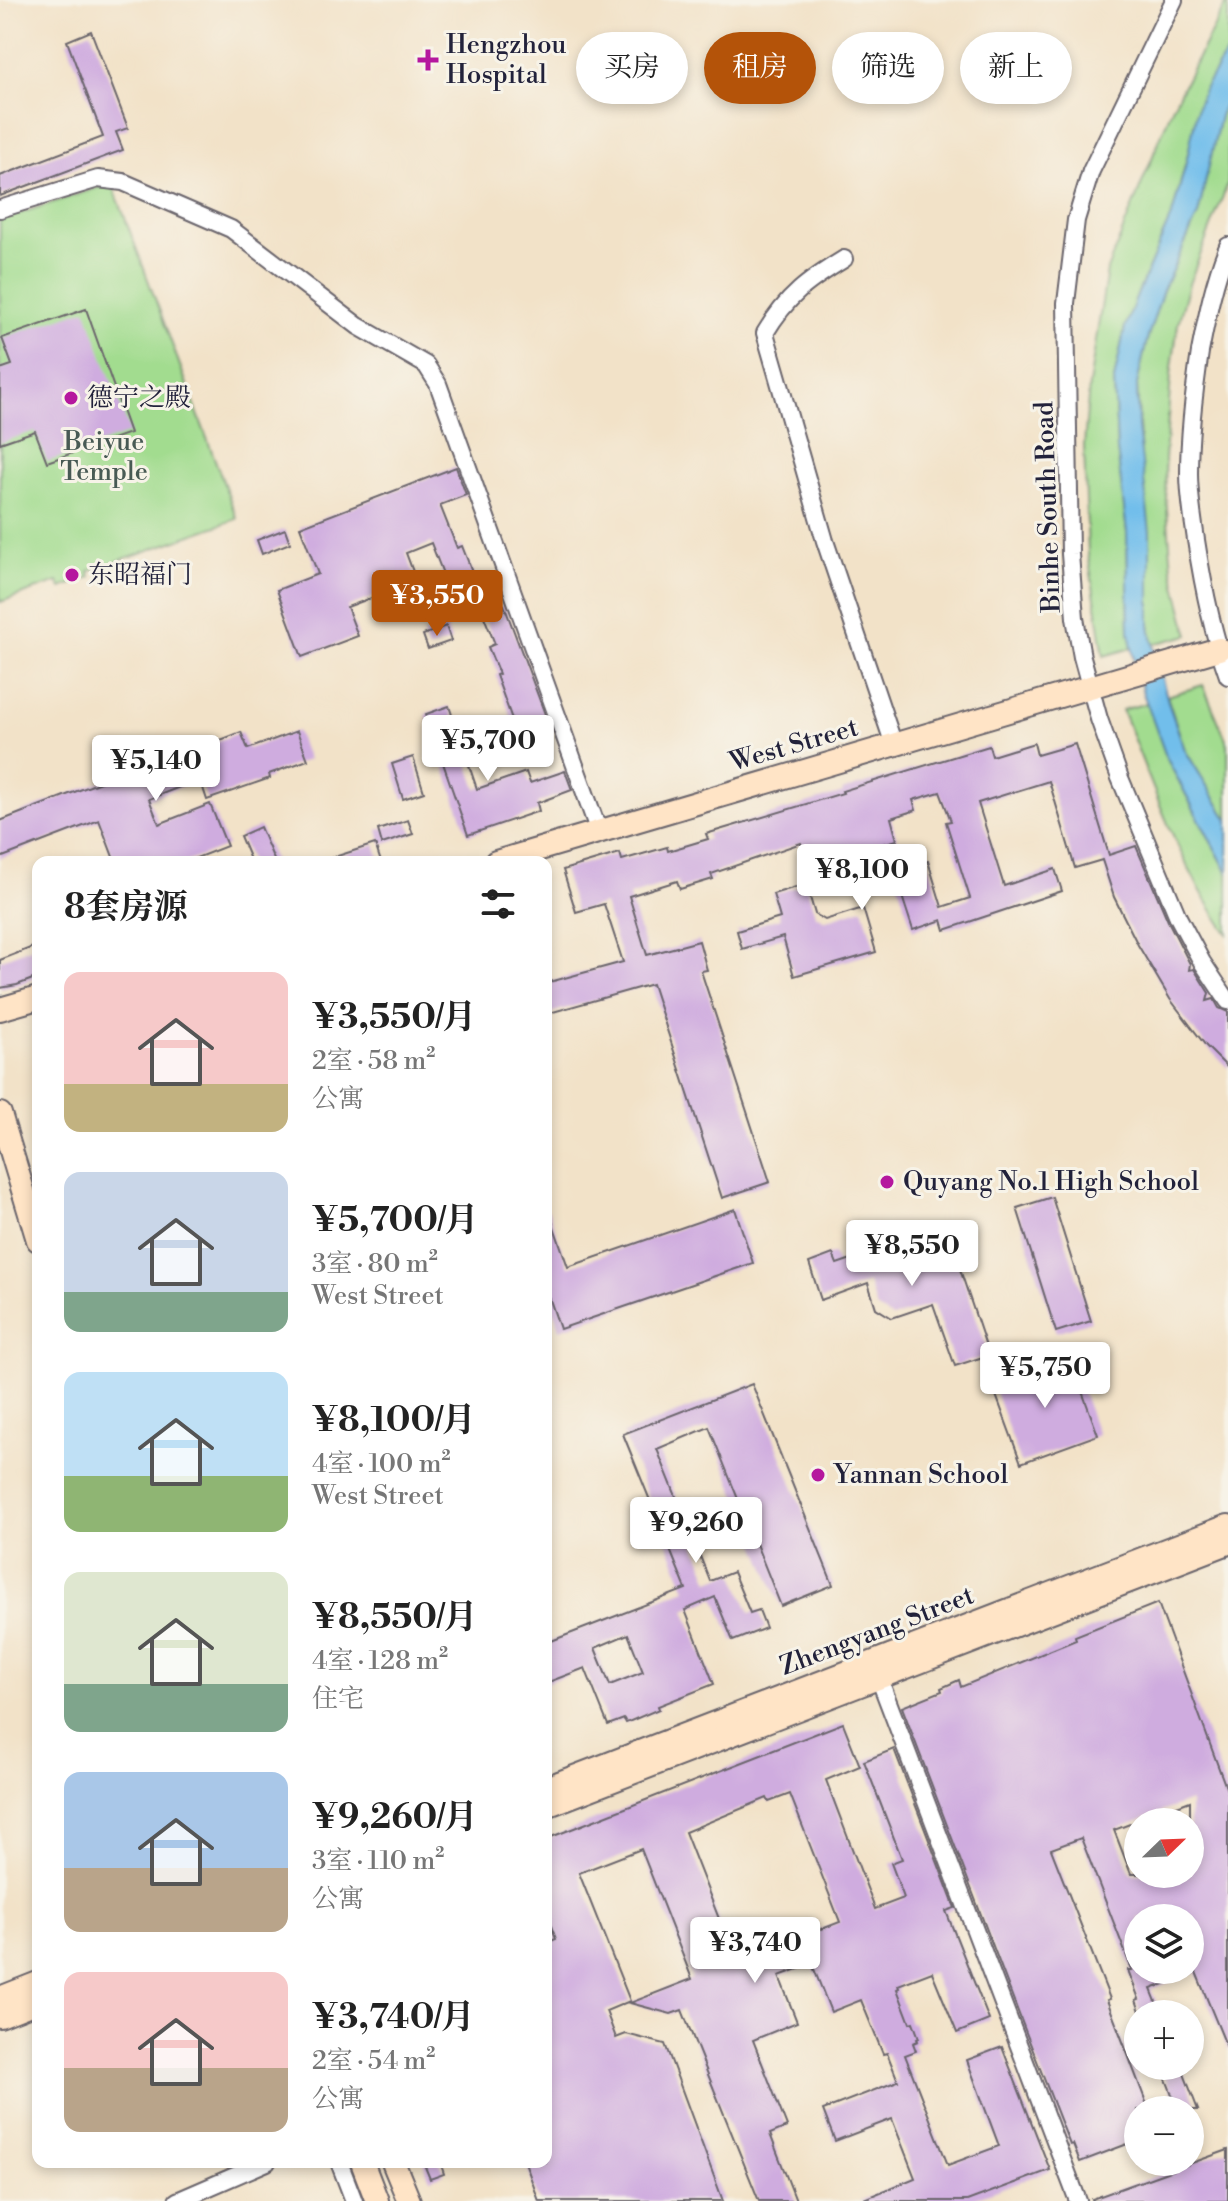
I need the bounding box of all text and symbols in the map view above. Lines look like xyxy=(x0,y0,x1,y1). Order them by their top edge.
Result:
place label: Hengzhou Hospital xyxy=(446,29,567,91)
chip: 买房 xyxy=(576,32,688,104)
chip: 租房 xyxy=(704,32,816,104)
chip: 筛选 xyxy=(832,32,944,104)
chip: 新上 xyxy=(960,32,1072,104)
marker: Hengzhou Hospital xyxy=(417,49,439,71)
place label: 德宁之殿 xyxy=(87,382,191,414)
marker: 德宁之殿 xyxy=(62,389,80,407)
street label: Binhe South Road xyxy=(1028,401,1068,614)
park label: Beiyue Temple xyxy=(60,426,148,488)
place label: 东昭福门 xyxy=(88,559,192,591)
marker: 东昭福门 xyxy=(63,566,81,584)
pin: ¥3,550 xyxy=(372,570,502,638)
text: ¥3,550 xyxy=(390,580,484,612)
street label: West Street xyxy=(725,711,862,779)
pin: ¥5,700 xyxy=(423,715,553,783)
text: ¥5,700 xyxy=(440,725,536,757)
pin: ¥5,140 xyxy=(91,735,221,803)
text: ¥5,140 xyxy=(110,745,202,777)
pin: ¥8,100 xyxy=(797,844,927,912)
text: ¥8,100 xyxy=(815,854,909,886)
icon: filters xyxy=(476,882,520,926)
text: 8套房源 xyxy=(64,887,188,929)
text: ¥3,550/月 xyxy=(312,997,476,1039)
icon: home xyxy=(128,1004,224,1100)
text: 2室 · 58 m² xyxy=(312,1045,435,1077)
text: 公寓 xyxy=(312,1083,364,1115)
place label: Quyang No.1 High School xyxy=(903,1166,1199,1198)
marker: Quyang No.1 High School xyxy=(878,1173,896,1191)
text: ¥5,700/月 xyxy=(312,1200,478,1242)
icon: home xyxy=(128,1204,224,1300)
pin: ¥8,550 xyxy=(847,1220,977,1288)
text: ¥8,550 xyxy=(864,1230,960,1262)
text: 3室 · 80 m² xyxy=(312,1248,438,1280)
text: West Street xyxy=(312,1280,444,1312)
pin: ¥5,750 xyxy=(980,1342,1110,1410)
text: ¥5,750 xyxy=(998,1352,1092,1384)
text: ¥8,100/月 xyxy=(312,1400,476,1442)
icon: home xyxy=(128,1404,224,1500)
text: 4室 · 100 m² xyxy=(312,1448,451,1480)
place label: Yannan School xyxy=(832,1459,1008,1491)
marker: Yannan School xyxy=(809,1466,827,1484)
text: West Street xyxy=(312,1480,444,1512)
pin: ¥9,260 xyxy=(631,1497,761,1565)
text: ¥9,260 xyxy=(648,1507,744,1539)
street label: Zhengyang Street xyxy=(776,1579,978,1683)
text: ¥8,550/月 xyxy=(312,1597,478,1639)
icon: home xyxy=(128,1604,224,1700)
text: 4室 · 128 m² xyxy=(312,1645,448,1677)
text: 住宅 xyxy=(312,1683,364,1715)
text: ¥9,260/月 xyxy=(312,1797,478,1839)
icon: home xyxy=(128,1804,224,1900)
north arrow xyxy=(1124,1808,1204,1888)
map controls xyxy=(1124,1808,1204,2176)
text: 3室 · 110 m² xyxy=(312,1845,444,1877)
text: 公寓 xyxy=(312,1883,364,1915)
button: layers xyxy=(1124,1904,1204,1984)
pin: ¥3,740 xyxy=(690,1917,820,1985)
text: ¥3,740 xyxy=(708,1927,802,1959)
text: ¥3,740/月 xyxy=(312,1997,475,2039)
button: + xyxy=(1124,2000,1204,2080)
icon: home xyxy=(128,2004,224,2100)
text: 2室 · 54 m² xyxy=(312,2045,435,2077)
text: 公寓 xyxy=(312,2083,364,2115)
button: − xyxy=(1124,2096,1204,2176)

